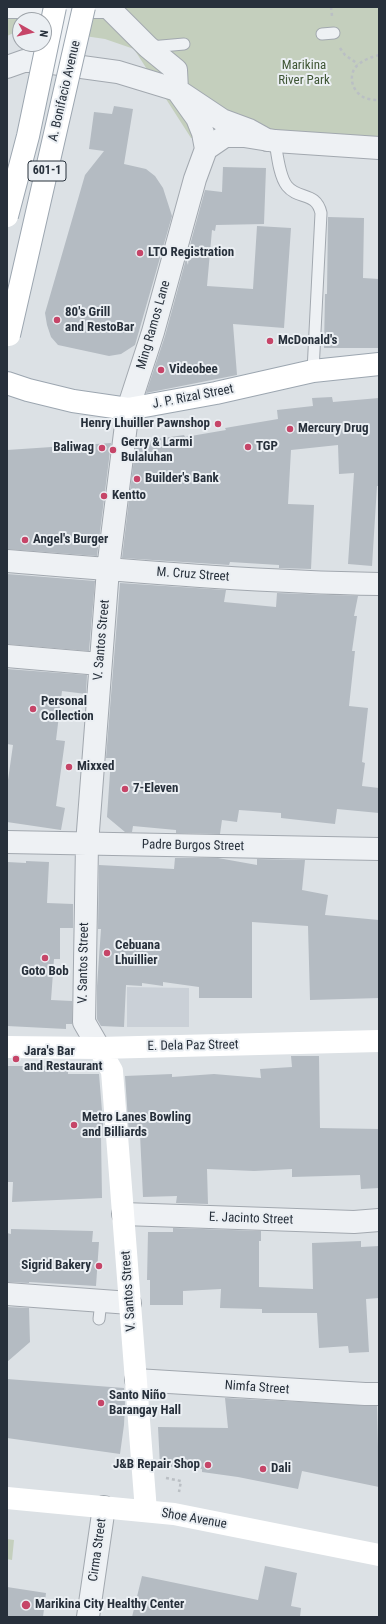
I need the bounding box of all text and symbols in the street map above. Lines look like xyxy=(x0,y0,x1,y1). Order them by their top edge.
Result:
north arrow xyxy=(12,12,52,52)
text: N xyxy=(36,29,50,38)
street label: A. Bonifacio Avenue xyxy=(46,39,84,143)
park label: Marikina River Park xyxy=(278,58,330,89)
road number: 601-1 xyxy=(28,161,66,181)
place label: LTO Registration xyxy=(148,245,234,261)
marker: LTO Registration xyxy=(135,248,145,258)
street label: Ming Ramos Lane xyxy=(134,279,174,371)
place label: 80's Grill and RestoBar xyxy=(65,305,134,336)
marker: 80's Grill and RestoBar xyxy=(52,315,62,325)
place label: McDonald's xyxy=(278,333,337,349)
marker: McDonald's xyxy=(265,336,275,346)
place label: Videobee xyxy=(169,362,218,378)
marker: Videobee xyxy=(156,365,166,375)
street label: J. P. Rizal Street xyxy=(151,381,235,413)
place label: Henry Lhuiller Pawnshop xyxy=(81,416,210,432)
marker: Henry Lhuiller Pawnshop xyxy=(213,419,223,429)
place label: Mercury Drug xyxy=(298,421,368,437)
marker: Mercury Drug xyxy=(285,424,295,434)
place label: Gerry & Larmi Bulaluhan xyxy=(121,435,192,466)
place label: TGP xyxy=(256,439,278,455)
place label: Baliwag xyxy=(53,440,94,456)
marker: TGP xyxy=(243,442,253,452)
marker: Baliwag xyxy=(97,443,107,453)
marker: Gerry & Larmi Bulaluhan xyxy=(108,445,118,455)
place label: Builder's Bank xyxy=(145,471,219,487)
marker: Builder's Bank xyxy=(132,474,142,484)
place label: Kentto xyxy=(112,488,146,504)
marker: Kentto xyxy=(99,491,109,501)
place label: Angel's Burger xyxy=(33,532,108,548)
marker: Angel's Burger xyxy=(20,535,30,545)
street label: M. Cruz Street xyxy=(156,565,230,585)
street label: V. Santos Street xyxy=(91,599,113,681)
place label: Personal Collection xyxy=(41,694,94,725)
marker: Personal Collection xyxy=(28,704,38,714)
place label: Mixxed xyxy=(77,759,114,775)
marker: Mixxed xyxy=(64,762,74,772)
place label: 7-Eleven xyxy=(133,781,178,797)
marker: 7-Eleven xyxy=(120,784,130,794)
street label: Padre Burgos Street xyxy=(142,837,244,855)
street label: V. Santos Street xyxy=(75,922,93,1004)
place label: Cebuana Lhuillier xyxy=(115,938,160,969)
marker: Cebuana Lhuillier xyxy=(102,948,112,958)
marker: Goto Bob xyxy=(40,953,50,963)
place label: Goto Bob xyxy=(21,964,69,980)
street label: E. Dela Paz Street xyxy=(147,1037,239,1055)
place label: Jara's Bar and Restaurant xyxy=(24,1044,102,1075)
marker: Jara's Bar and Restaurant xyxy=(11,1054,21,1064)
place label: Metro Lanes Bowling and Billiards xyxy=(82,1110,191,1141)
marker: Metro Lanes Bowling and Billiards xyxy=(69,1120,79,1130)
street label: E. Jacinto Street xyxy=(209,1210,293,1228)
street label: V. Santos Street xyxy=(118,1250,140,1332)
place label: Sigrid Bakery xyxy=(21,1258,91,1274)
marker: Sigrid Bakery xyxy=(94,1261,104,1271)
street label: Nimfa Street xyxy=(224,1378,290,1398)
place label: Santo Niño Barangay Hall xyxy=(109,1388,181,1419)
marker: Santo Niño Barangay Hall xyxy=(96,1398,106,1408)
place label: J&B Repair Shop xyxy=(113,1457,200,1473)
marker: J&B Repair Shop xyxy=(203,1460,213,1470)
place label: Dali xyxy=(271,1461,291,1477)
marker: Dali xyxy=(258,1464,268,1474)
street label: Shoe Avenue xyxy=(160,1506,228,1532)
street label: Cirma Street xyxy=(86,1517,110,1583)
place label: Marikina City Healthy Center xyxy=(35,1597,184,1613)
marker: Marikina City Healthy Center xyxy=(20,1599,32,1611)

